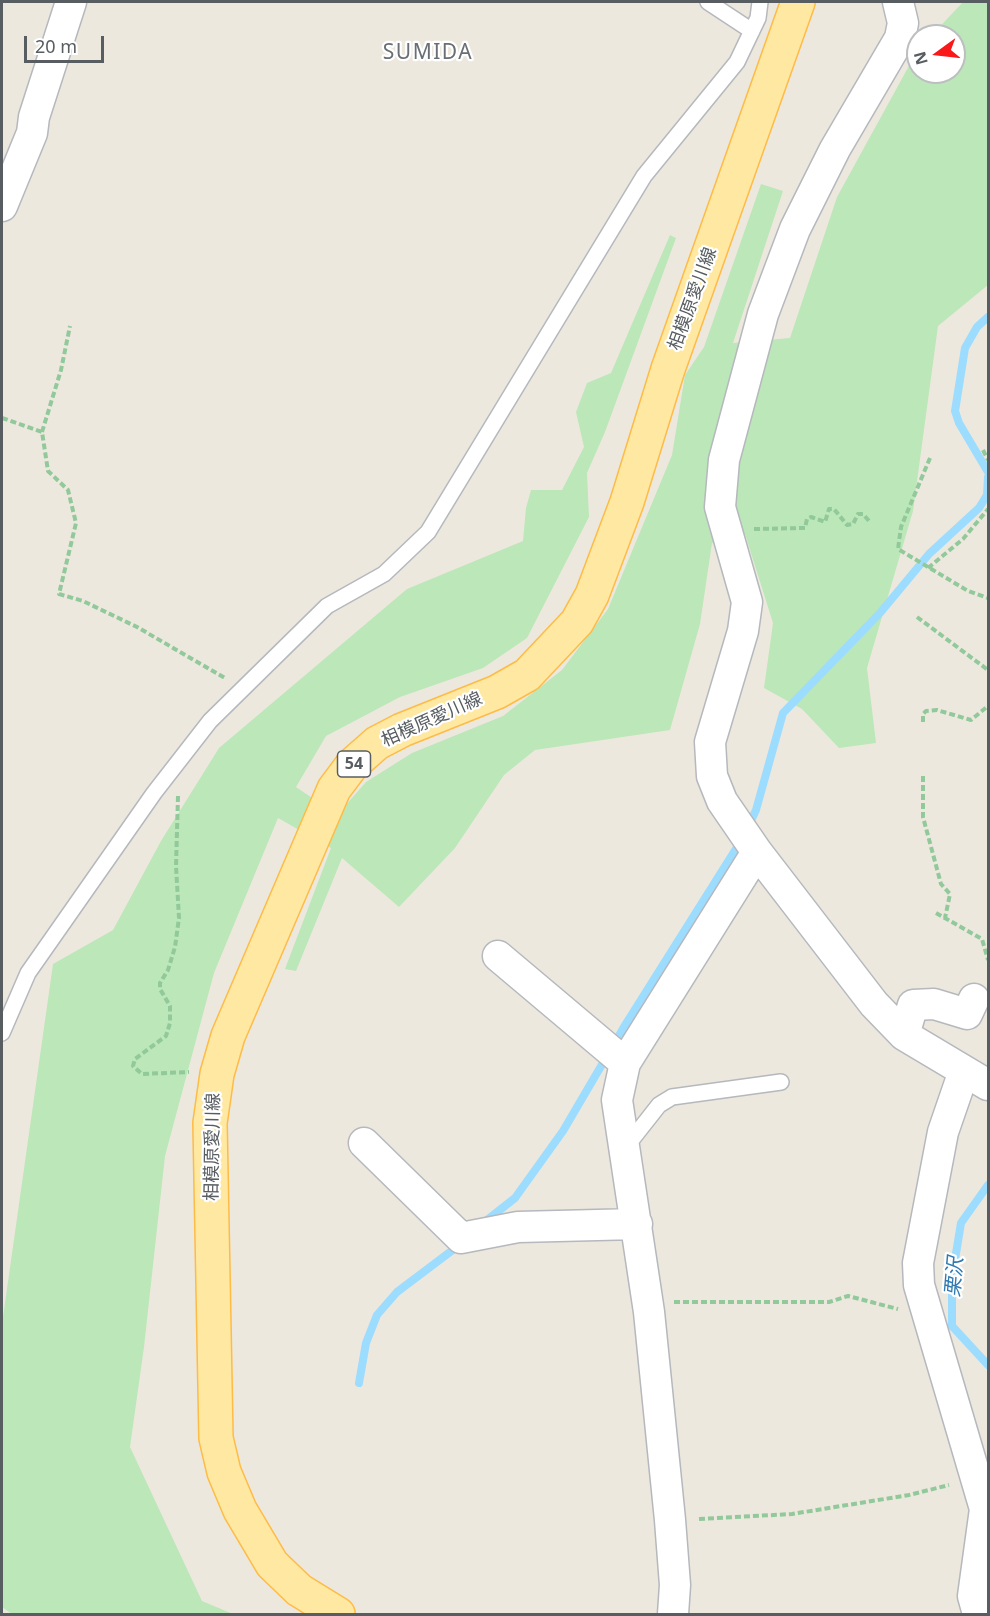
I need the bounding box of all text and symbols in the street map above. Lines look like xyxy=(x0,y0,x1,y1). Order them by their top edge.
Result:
scale bar xyxy=(27,24,106,62)
north arrow xyxy=(906,24,966,84)
text: 20 m xyxy=(35,34,77,58)
district label: SUMIDA xyxy=(383,40,473,66)
text: N xyxy=(908,49,933,67)
street label: 相模原愛川線 xyxy=(664,245,722,353)
street label: 相模原愛川線 xyxy=(378,688,486,752)
road number: 54 xyxy=(338,751,370,777)
street label: 相模原愛川線 xyxy=(201,1093,225,1201)
water label: 栗沢 xyxy=(941,1256,969,1298)

